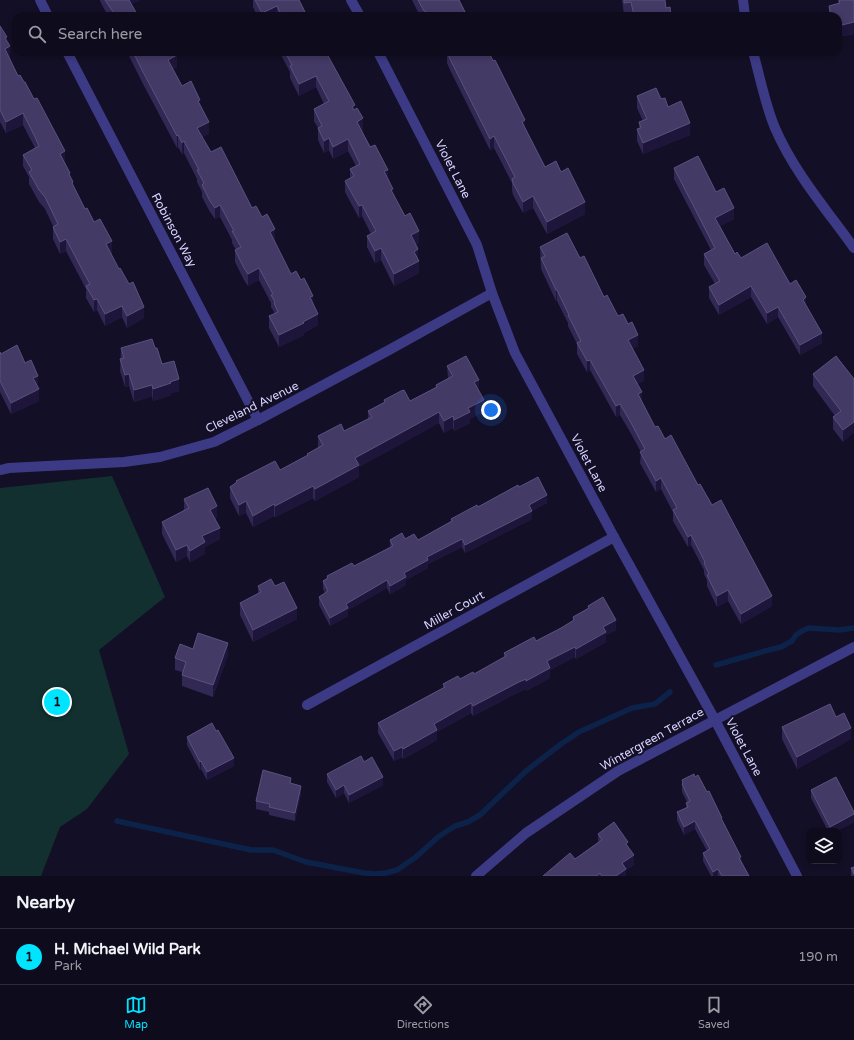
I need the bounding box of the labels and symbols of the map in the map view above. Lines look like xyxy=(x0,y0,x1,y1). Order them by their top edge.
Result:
street label: Violet Lane xyxy=(432,137,474,201)
street label: Robinson Way xyxy=(149,191,200,270)
street label: Cleveland Avenue xyxy=(203,378,301,436)
your location xyxy=(481,400,501,420)
street label: Violet Lane xyxy=(568,432,610,495)
street label: Miller Court xyxy=(421,587,487,632)
pin: 1 xyxy=(44,687,70,717)
street label: Wintergreen Terrace xyxy=(598,705,706,773)
street label: Violet Lane xyxy=(723,716,765,779)

